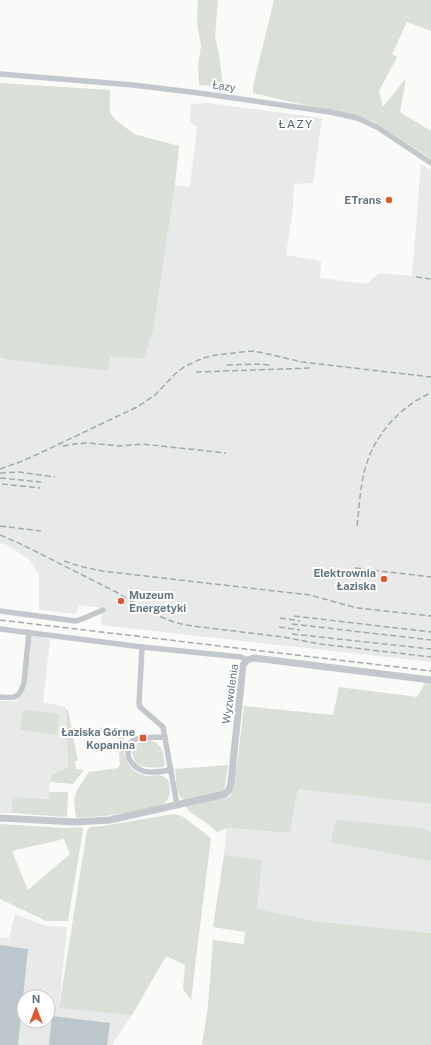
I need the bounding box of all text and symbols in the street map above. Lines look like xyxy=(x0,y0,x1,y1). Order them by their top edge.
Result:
street label: Łazy xyxy=(212,78,237,94)
district label: ŁAZY xyxy=(279,117,313,131)
place label: ETrans xyxy=(344,194,381,206)
marker: ETrans xyxy=(384,195,394,205)
place label: Elektrownia Łaziska xyxy=(313,567,376,592)
marker: Elektrownia Łaziska xyxy=(379,574,389,584)
place label: Muzeum Energetyki xyxy=(129,589,186,614)
marker: Muzeum Energetyki xyxy=(116,596,126,606)
street label: Wyzwolenia xyxy=(220,663,240,725)
place label: Łaziska Górne Kopanina xyxy=(61,726,135,751)
marker: Łaziska Górne Kopanina xyxy=(138,733,148,743)
north arrow xyxy=(16,989,56,1029)
text: N xyxy=(32,993,40,1005)

